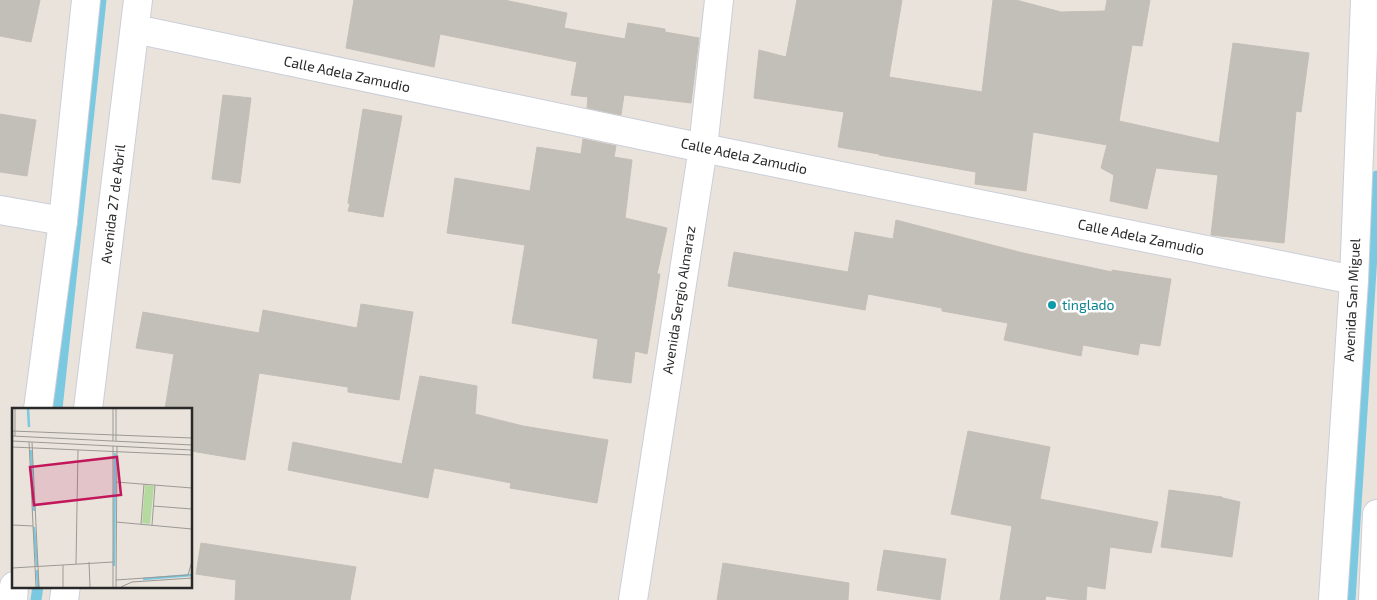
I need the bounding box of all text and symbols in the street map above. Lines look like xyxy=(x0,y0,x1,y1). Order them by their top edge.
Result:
street label: Calle Adela Zamudio xyxy=(282,52,412,95)
street label: Calle Adela Zamudio xyxy=(679,134,809,177)
street label: Avenida 27 de Abril xyxy=(97,142,128,265)
street label: Calle Adela Zamudio xyxy=(1076,215,1206,258)
street label: Avenida Sergio Almaraz xyxy=(658,225,699,375)
street label: Avenida San Miguel xyxy=(1340,237,1363,362)
place label: tinglado xyxy=(1062,296,1115,313)
marker: tinglado xyxy=(1046,299,1058,311)
inset map xyxy=(12,408,192,588)

